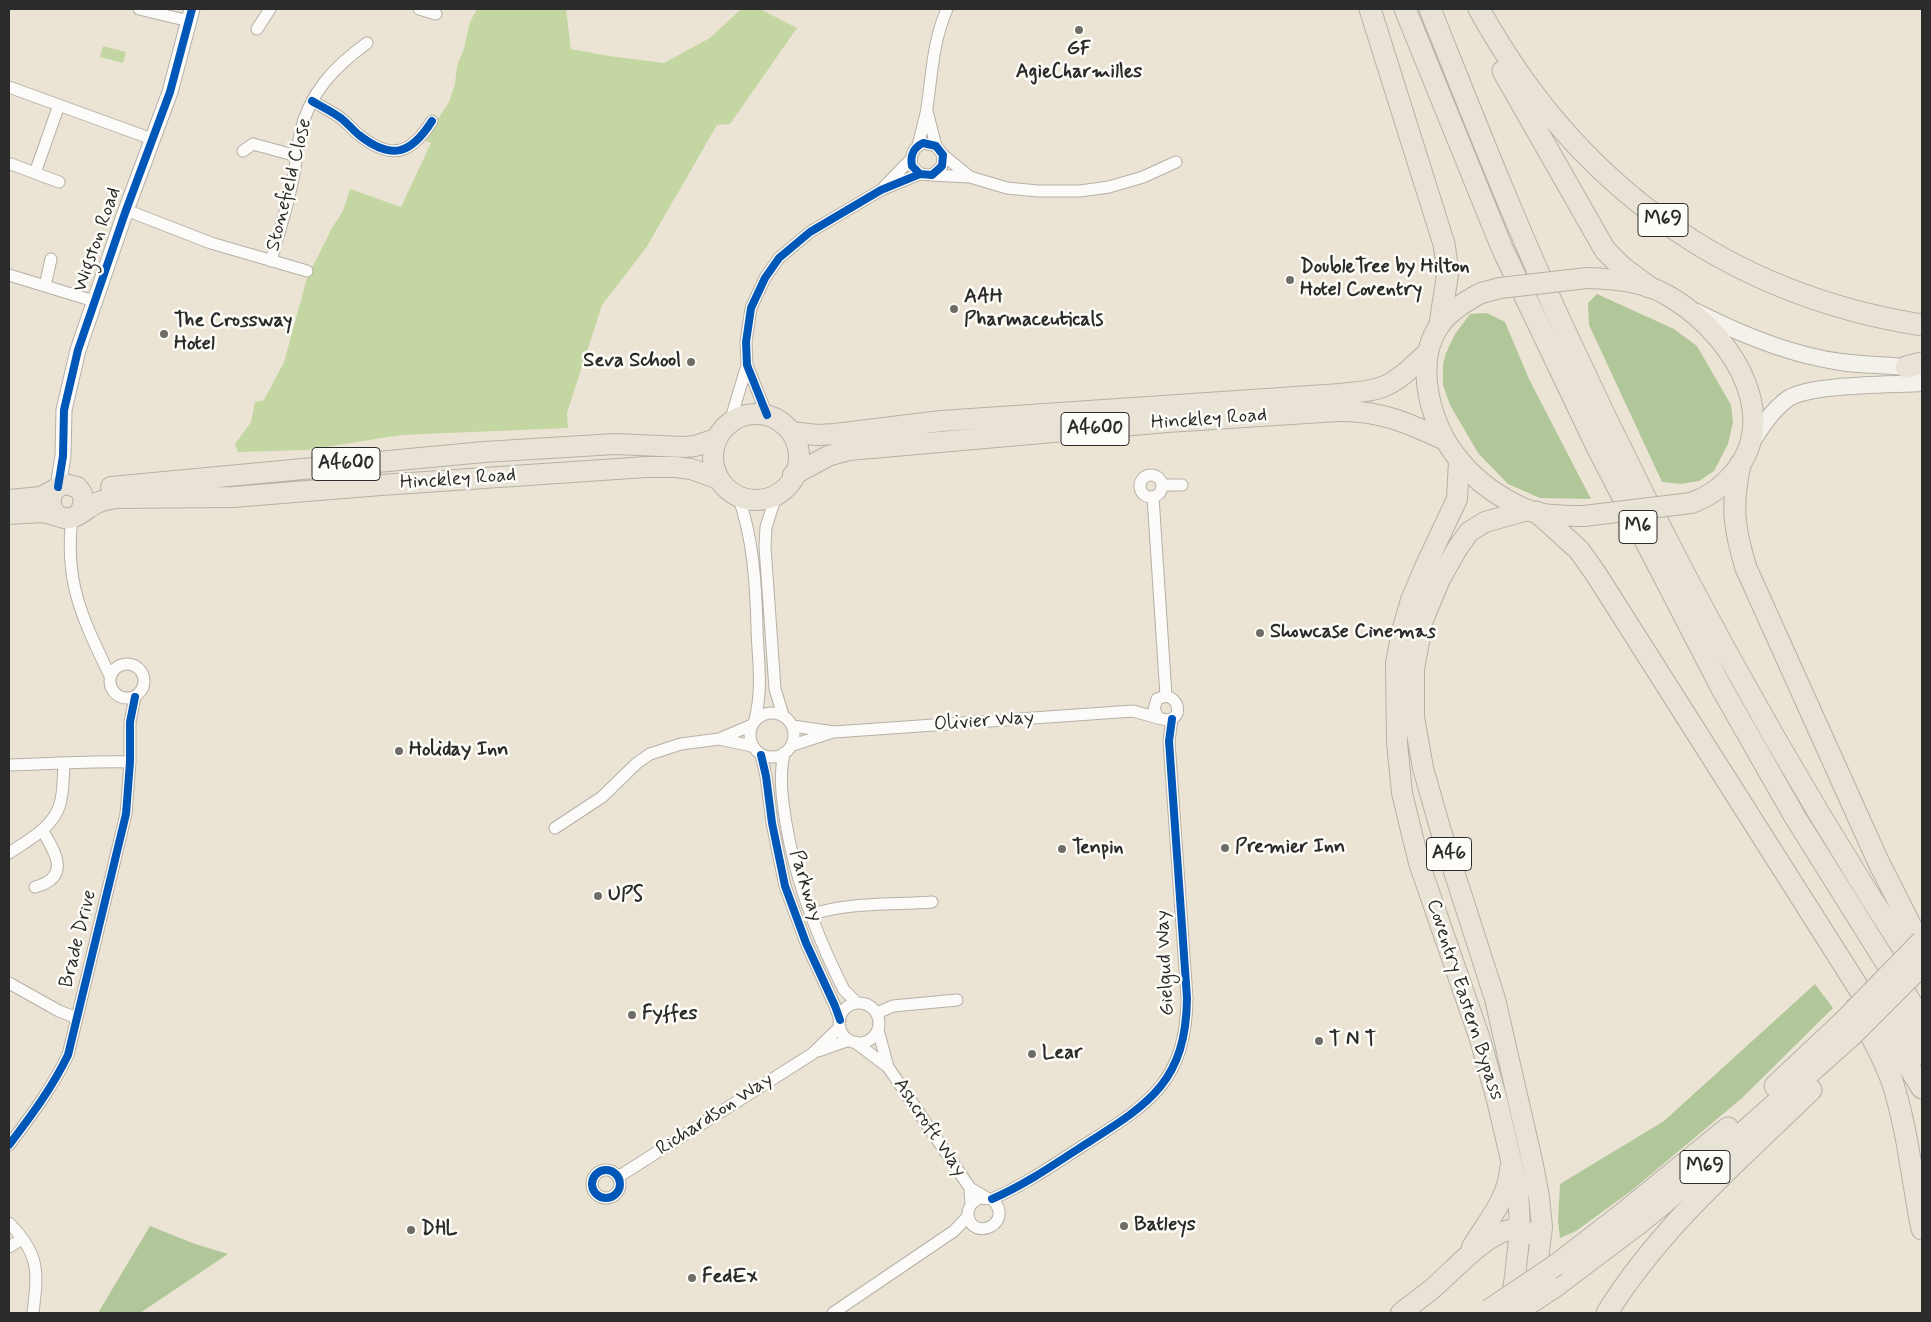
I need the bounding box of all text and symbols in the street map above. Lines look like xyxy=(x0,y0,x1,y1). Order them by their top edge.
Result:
marker: GF AgieCharmilles xyxy=(1073,24,1085,36)
place label: GF AgieCharmilles xyxy=(1016,38,1142,85)
street label: Stonefield Close xyxy=(262,116,318,254)
street label: Wigston Road xyxy=(69,184,127,296)
road number: M69 xyxy=(1638,204,1688,236)
place label: DoubleTree by Hilton Hotel Coventry xyxy=(1300,256,1470,303)
marker: DoubleTree by Hilton Hotel Coventry xyxy=(1284,274,1296,286)
place label: AAH Pharmaceuticals xyxy=(964,286,1103,333)
marker: AAH Pharmaceuticals xyxy=(948,303,960,315)
place label: The Crossway Hotel xyxy=(174,310,292,357)
marker: The Crossway Hotel xyxy=(158,328,170,340)
place label: Seva School xyxy=(583,350,681,374)
marker: Seva School xyxy=(685,356,697,368)
street label: Hinckley Road xyxy=(1150,404,1268,436)
road number: A4600 xyxy=(1061,412,1129,446)
road number: A4600 xyxy=(312,448,380,480)
street label: Hinckley Road xyxy=(399,464,517,496)
road number: M6 xyxy=(1619,511,1657,544)
place label: Showcase Cinemas xyxy=(1270,621,1436,645)
marker: Showcase Cinemas xyxy=(1254,627,1266,639)
street label: Olivier Way xyxy=(933,707,1035,737)
place label: Holiday Inn xyxy=(409,739,509,763)
marker: Holiday Inn xyxy=(393,745,405,757)
place label: Premier Inn xyxy=(1235,836,1345,860)
place label: Tenpin xyxy=(1072,837,1124,861)
road number: A46 xyxy=(1426,838,1472,871)
marker: Premier Inn xyxy=(1219,842,1231,854)
marker: Tenpin xyxy=(1056,843,1068,855)
street label: Parkway xyxy=(783,847,827,925)
place label: UPS xyxy=(608,884,643,908)
street label: Brade Drive xyxy=(55,888,103,990)
marker: UPS xyxy=(592,890,604,902)
street label: Coventry Eastern Bypass xyxy=(1420,896,1508,1104)
street label: Gielgud Way xyxy=(1151,909,1181,1017)
place label: Fyffes xyxy=(642,1003,698,1027)
marker: Fyffes xyxy=(626,1009,638,1021)
place label: T N T xyxy=(1329,1029,1376,1053)
marker: T N T xyxy=(1313,1035,1325,1047)
place label: Lear xyxy=(1042,1042,1082,1066)
marker: Lear xyxy=(1026,1048,1038,1060)
street label: Richardson Way xyxy=(652,1068,778,1162)
street label: Ashcroft Way xyxy=(887,1074,971,1182)
road number: M69 xyxy=(1680,1150,1730,1184)
place label: Batleys xyxy=(1134,1214,1196,1238)
place label: DHL xyxy=(421,1218,458,1242)
marker: Batleys xyxy=(1118,1220,1130,1232)
marker: DHL xyxy=(405,1224,417,1236)
place label: FedEx xyxy=(702,1266,758,1290)
marker: FedEx xyxy=(686,1272,698,1284)

